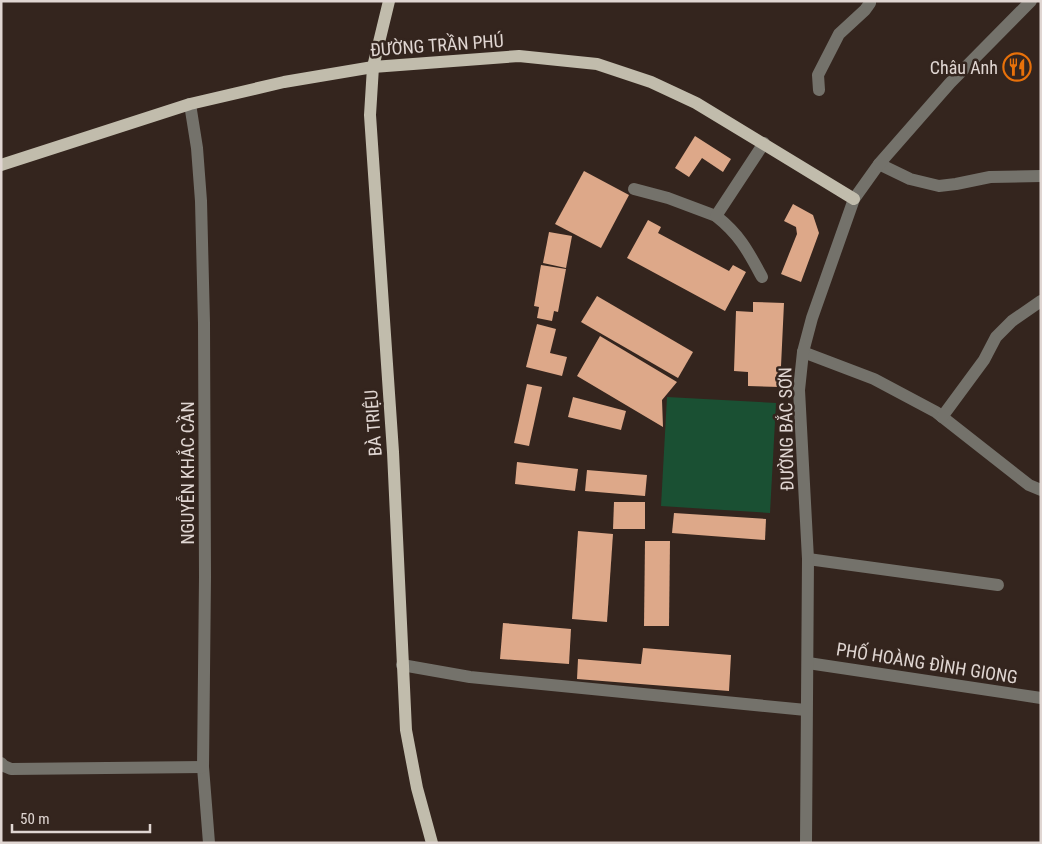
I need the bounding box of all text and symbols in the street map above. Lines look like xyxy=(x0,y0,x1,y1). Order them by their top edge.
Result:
street label: ĐƯỜNG TRẦN PHÚ xyxy=(370,29,504,60)
restaurant icon: Châu Anh xyxy=(1002,52,1032,82)
place label: Châu Anh xyxy=(930,57,998,78)
street label: ĐƯỜNG BẮC SƠN xyxy=(773,367,798,491)
street label: BÀ TRIỆU xyxy=(360,389,386,457)
street label: NGUYỄN KHẮC CẦN xyxy=(176,401,198,545)
street label: PHỐ HOÀNG ĐÌNH GIONG xyxy=(835,636,1020,688)
scale bar xyxy=(12,802,150,834)
text: 50 m xyxy=(20,810,50,828)

